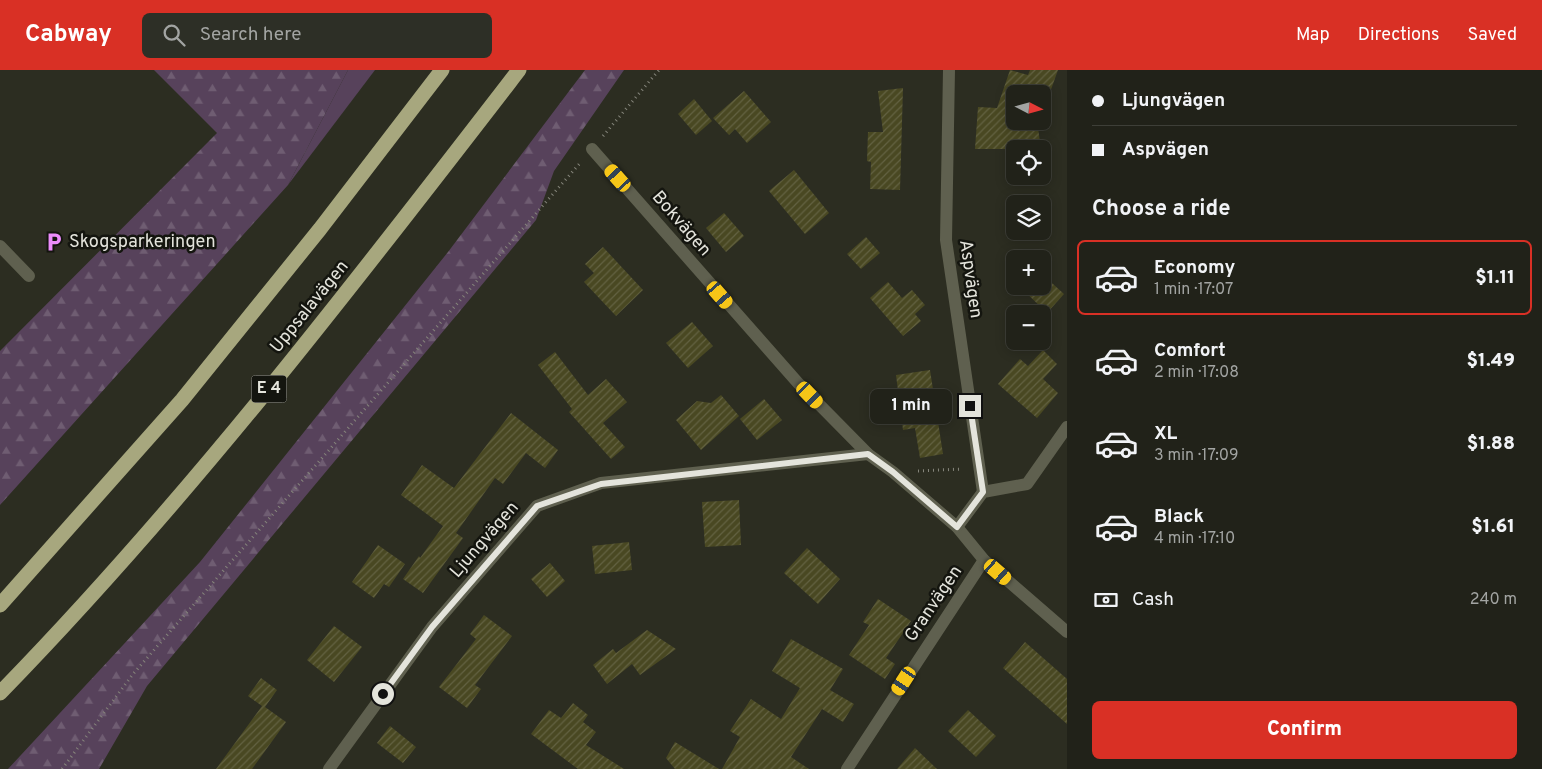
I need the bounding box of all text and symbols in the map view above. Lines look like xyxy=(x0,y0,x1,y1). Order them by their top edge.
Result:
search box xyxy=(142,13,492,58)
text: Cabway xyxy=(25,20,112,50)
icon: search xyxy=(160,21,188,49)
text: Search here xyxy=(200,23,301,47)
text: Map xyxy=(1296,24,1330,47)
text: Directions xyxy=(1358,24,1440,47)
text: Saved xyxy=(1468,24,1517,47)
north arrow xyxy=(1006,85,1051,130)
map controls xyxy=(1006,85,1051,350)
text: Ljungvägen xyxy=(1122,89,1225,113)
text: Aspvägen xyxy=(1122,138,1209,162)
button: locate xyxy=(1006,140,1051,185)
car xyxy=(602,162,633,194)
street label: Bokvägen xyxy=(646,186,716,262)
button: layers xyxy=(1006,195,1051,240)
text: Choose a ride xyxy=(1092,196,1230,223)
parking icon: Skogsparkeringen xyxy=(43,231,65,253)
place label: Skogsparkeringen xyxy=(69,231,216,254)
street label: Aspvägen xyxy=(953,238,987,320)
button: + xyxy=(1006,250,1051,295)
icon: car xyxy=(1094,255,1139,300)
street label: Uppsalavägen xyxy=(266,256,354,358)
text: Economy xyxy=(1154,256,1235,280)
text: $1.11 xyxy=(1475,266,1515,290)
car xyxy=(704,279,735,311)
text: 1 min · 17:07 xyxy=(1154,280,1233,300)
button: − xyxy=(1006,305,1051,350)
icon: car xyxy=(1094,338,1139,383)
text: Comfort xyxy=(1154,339,1226,363)
text: $1.49 xyxy=(1467,349,1515,373)
text: 2 min · 17:08 xyxy=(1154,363,1239,383)
road number: E 4 xyxy=(252,376,286,402)
car xyxy=(794,379,825,411)
callout: 1 min xyxy=(870,388,952,424)
route end xyxy=(959,395,981,417)
text: 1 min xyxy=(891,396,931,416)
icon: car xyxy=(1094,421,1139,466)
text: XL xyxy=(1154,422,1177,446)
text: $1.88 xyxy=(1467,432,1515,456)
text: 3 min · 17:09 xyxy=(1154,446,1239,466)
street label: Ljungvägen xyxy=(445,497,525,583)
icon: car xyxy=(1094,504,1139,549)
text: Black xyxy=(1154,505,1204,529)
text: $1.61 xyxy=(1471,515,1515,539)
text: 4 min · 17:10 xyxy=(1154,529,1235,549)
car xyxy=(981,556,1014,588)
street label: Granvägen xyxy=(900,561,968,647)
icon: cash xyxy=(1092,586,1120,614)
text: Cash xyxy=(1132,588,1174,612)
text: 240 m xyxy=(1470,590,1517,610)
car xyxy=(889,664,918,698)
route start xyxy=(372,683,394,705)
button: Confirm xyxy=(1092,701,1517,759)

